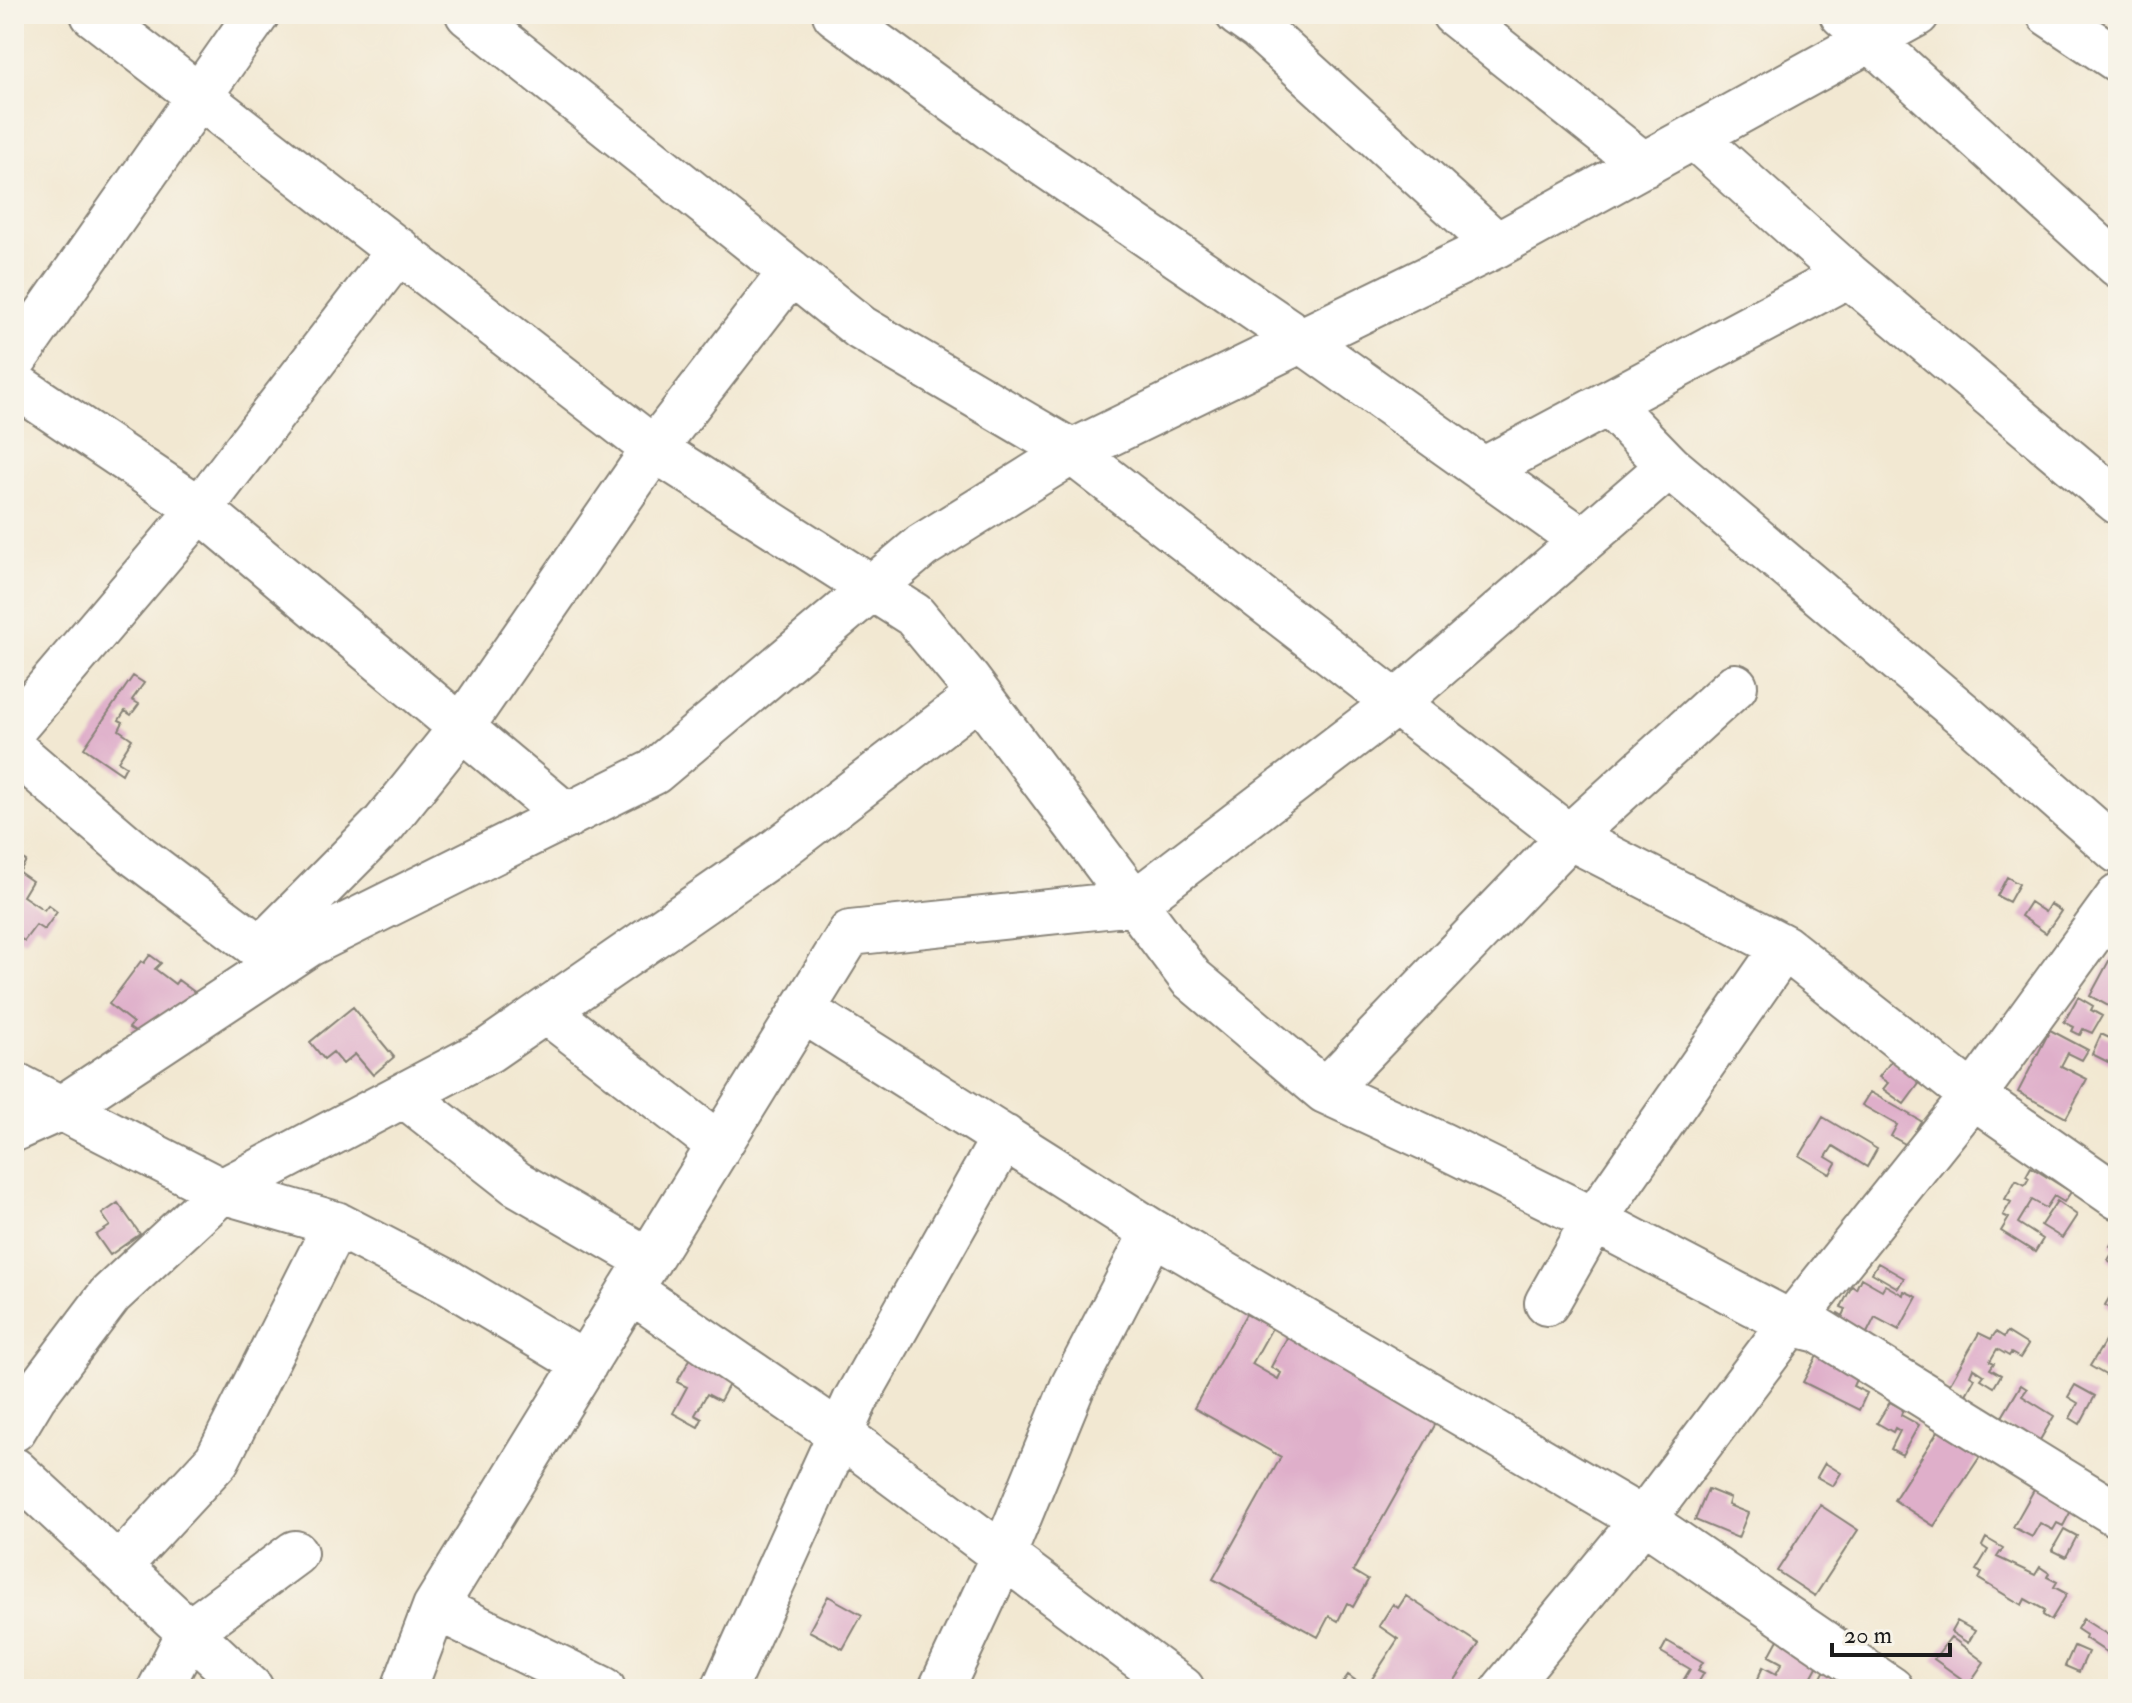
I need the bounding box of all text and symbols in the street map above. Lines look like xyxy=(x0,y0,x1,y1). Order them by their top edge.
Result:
scale bar xyxy=(1832,1607,1950,1657)
text: 20 m xyxy=(1844,1620,1893,1651)

